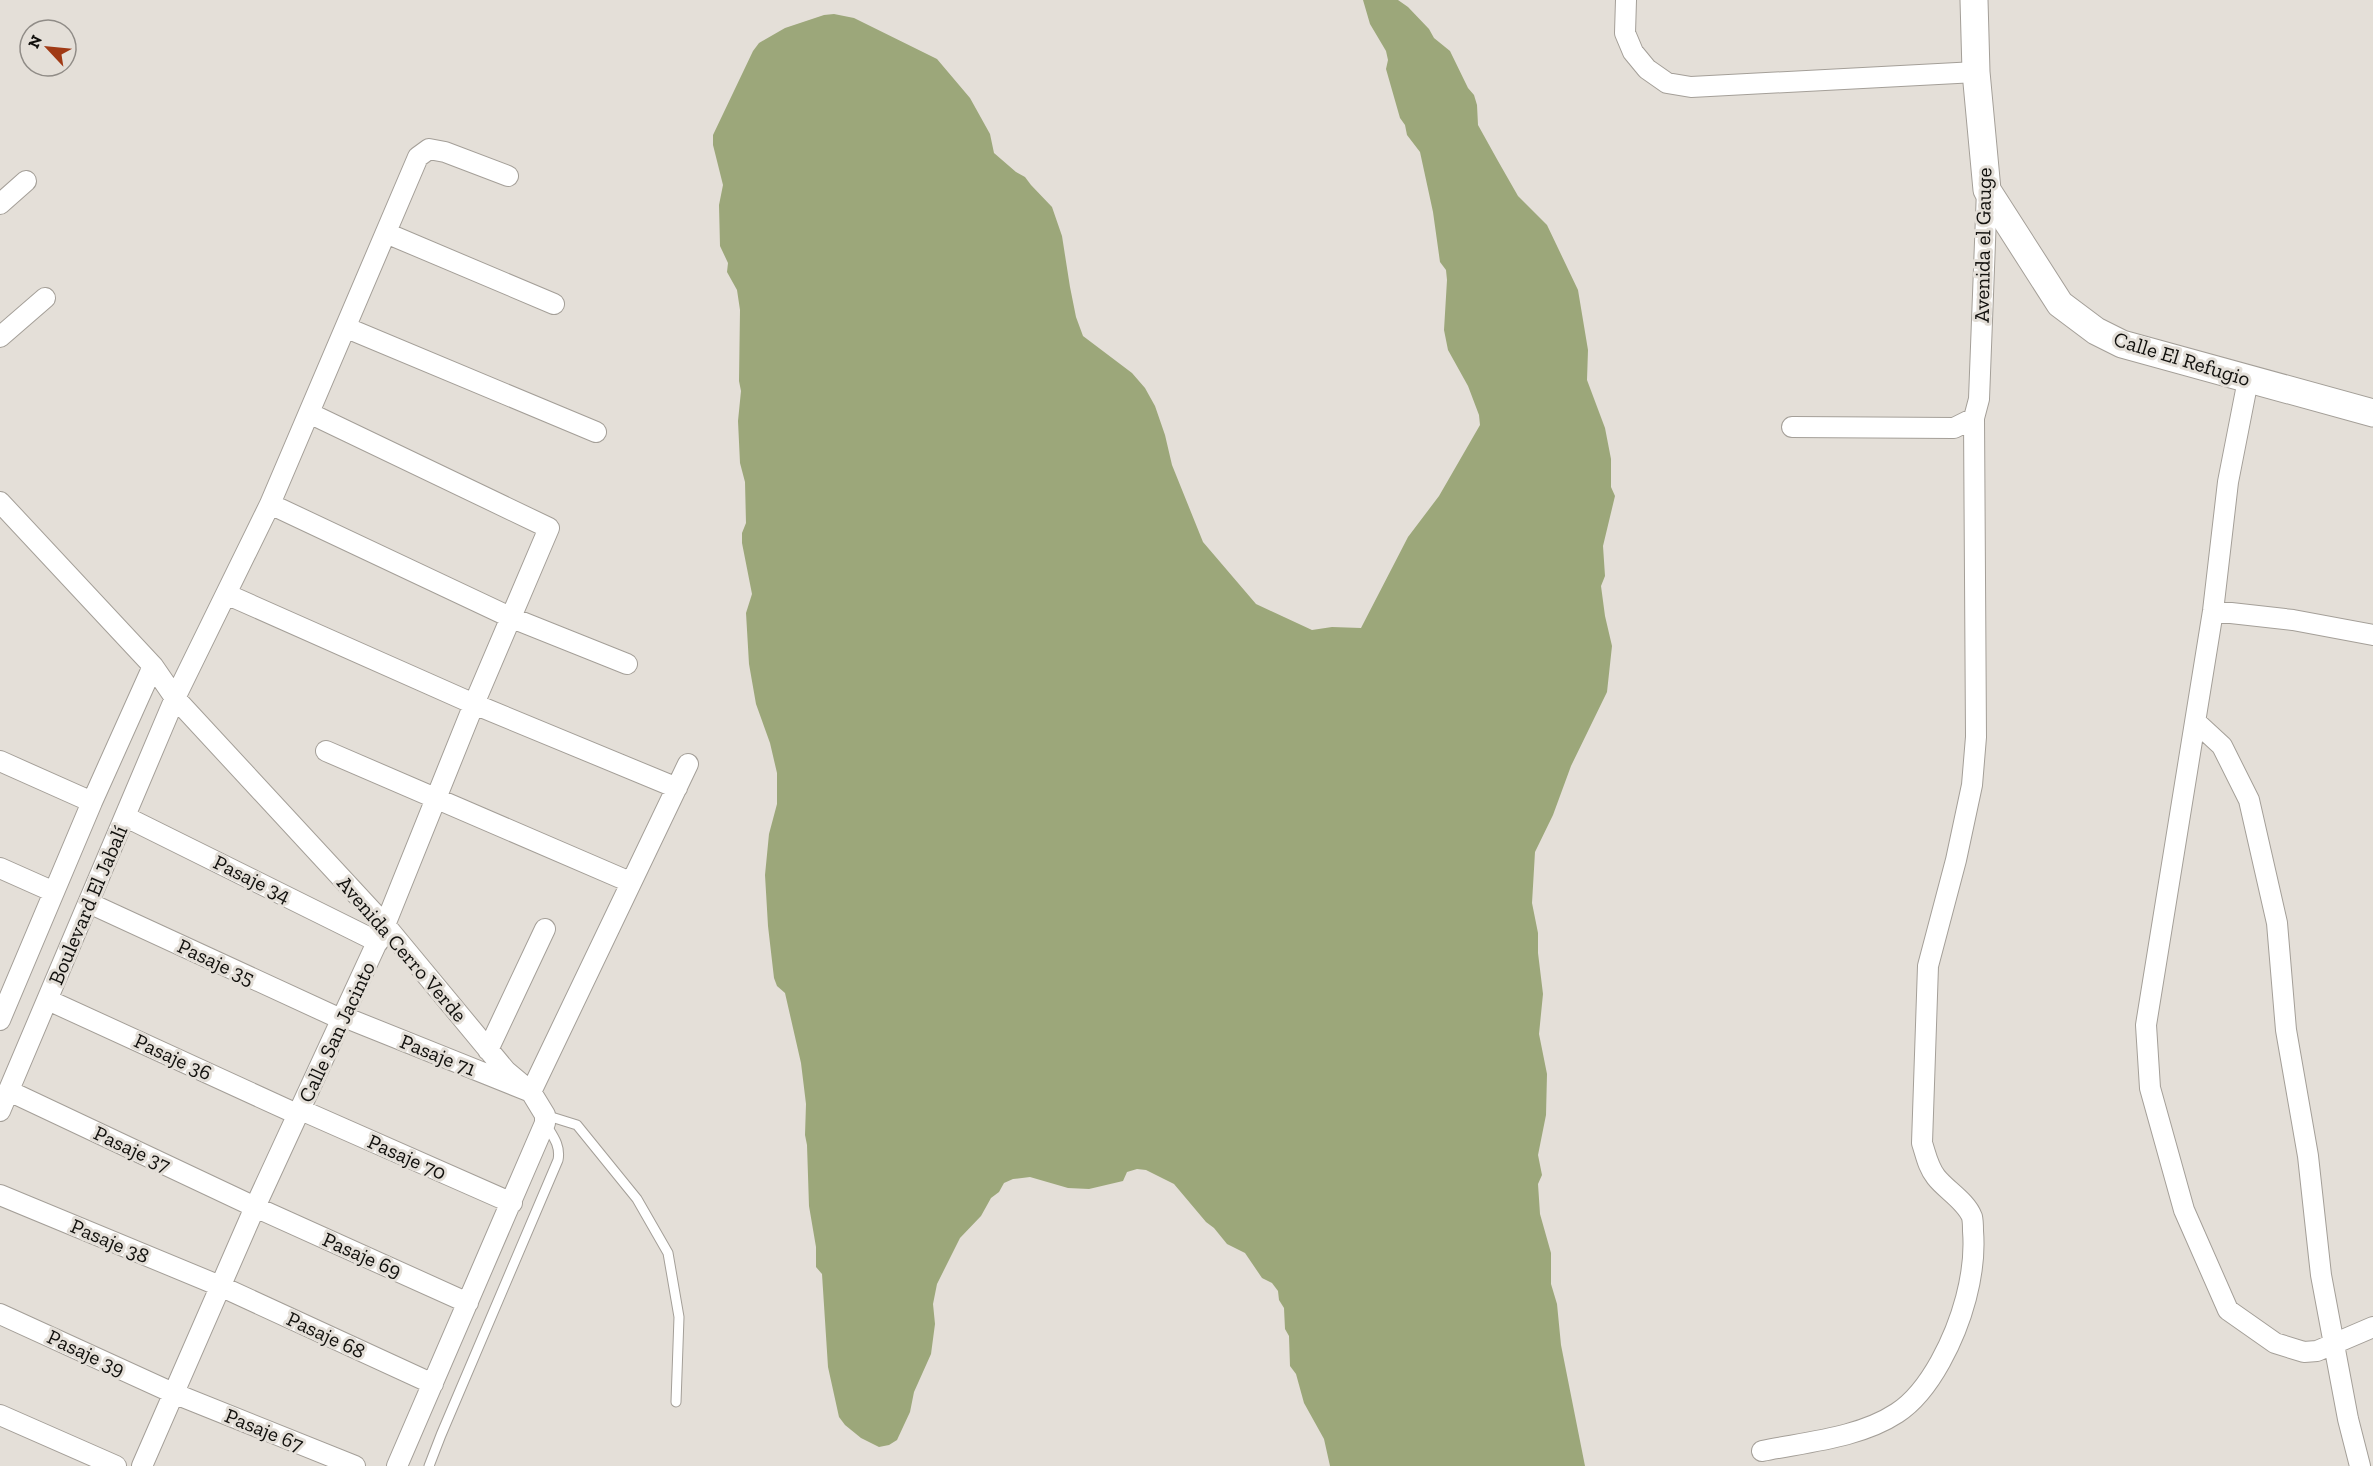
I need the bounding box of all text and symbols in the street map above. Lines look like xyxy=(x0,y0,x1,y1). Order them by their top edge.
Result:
north arrow xyxy=(18,18,78,78)
text: N xyxy=(24,32,46,51)
street label: Avenida el Gauge xyxy=(1969,167,1996,323)
street label: Calle El Refugio xyxy=(2111,326,2253,391)
street label: Boulevard El Jabalí xyxy=(43,821,132,988)
street label: Pasaje 34 xyxy=(209,849,295,909)
street label: Avenida Cerro Verde xyxy=(332,871,473,1027)
street label: Pasaje 35 xyxy=(173,933,259,991)
street label: Calle San Jacinto xyxy=(293,957,380,1106)
street label: Pasaje 36 xyxy=(130,1028,216,1086)
street label: Pasaje 71 xyxy=(396,1028,480,1082)
street label: Pasaje 37 xyxy=(90,1120,175,1178)
street label: Pasaje 70 xyxy=(364,1128,450,1186)
street label: Pasaje 38 xyxy=(67,1213,153,1269)
street label: Pasaje 69 xyxy=(319,1226,405,1284)
street label: Pasaje 68 xyxy=(283,1306,369,1364)
street label: Pasaje 39 xyxy=(43,1324,129,1382)
street label: Pasaje 67 xyxy=(221,1403,307,1458)

